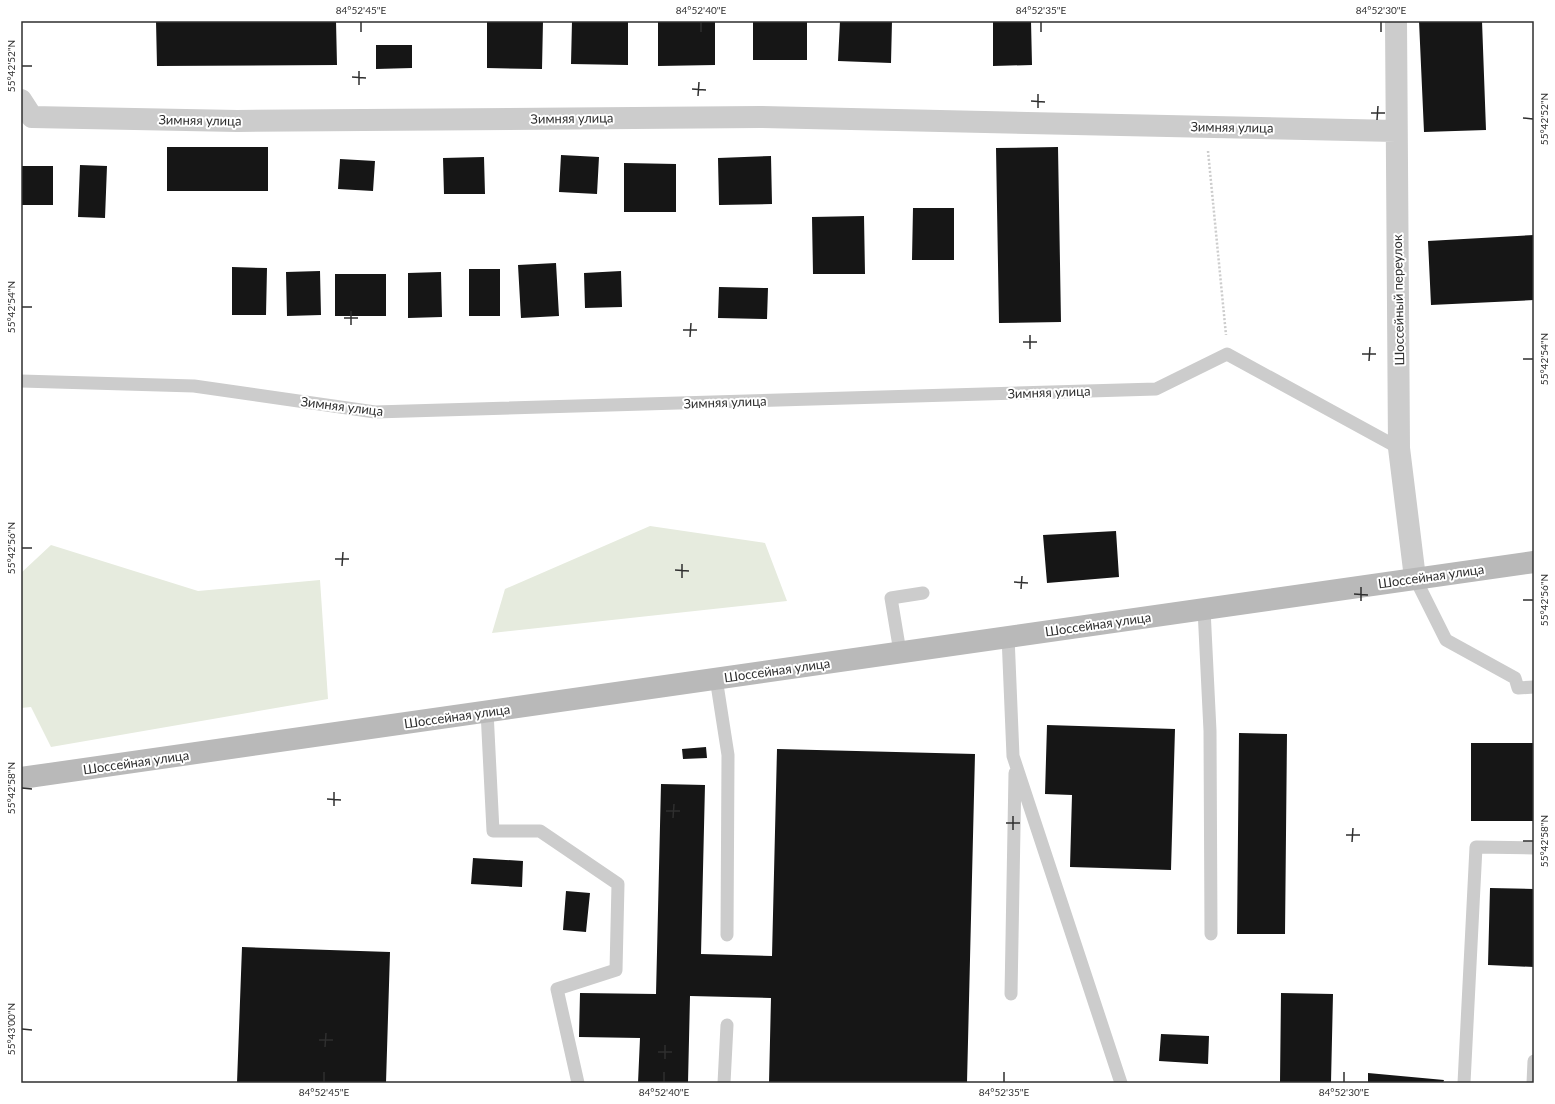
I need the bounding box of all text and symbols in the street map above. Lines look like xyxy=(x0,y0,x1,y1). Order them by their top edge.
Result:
text: 84°52'45"E xyxy=(336,4,386,16)
text: 84°52'40"E xyxy=(676,4,726,16)
text: 84°52'35"E xyxy=(1016,4,1066,16)
text: 84°52'30"E xyxy=(1356,4,1406,16)
text: 55°42'52"N xyxy=(5,40,17,92)
text: 55°42'52"N xyxy=(1538,93,1550,145)
street label: Зимняя улица xyxy=(530,109,614,127)
street label: Зимняя улица xyxy=(158,111,242,129)
street label: Зимняя улица xyxy=(1190,118,1274,136)
street label: Шоссейный переулок xyxy=(1389,234,1407,366)
text: 55°42'54"N xyxy=(5,281,17,333)
text: 55°42'54"N xyxy=(1538,333,1550,385)
street label: Зимняя улица xyxy=(1007,383,1091,401)
street label: Зимняя улица xyxy=(300,393,384,419)
street label: Зимняя улица xyxy=(683,393,767,411)
text: 55°42'56"N xyxy=(5,522,17,574)
street label: Шоссейная улица xyxy=(1377,561,1485,591)
text: 55°42'56"N xyxy=(1538,574,1550,626)
street label: Шоссейная улица xyxy=(1044,609,1152,639)
street label: Шоссейная улица xyxy=(723,655,831,685)
street label: Шоссейная улица xyxy=(403,701,511,731)
street label: Шоссейная улица xyxy=(82,747,190,777)
text: 55°42'58"N xyxy=(5,762,17,814)
text: 55°42'58"N xyxy=(1538,815,1550,867)
text: 55°43'00"N xyxy=(5,1003,17,1055)
text: 84°52'45"E xyxy=(299,1086,349,1098)
text: 84°52'40"E xyxy=(639,1086,689,1098)
text: 84°52'35"E xyxy=(979,1086,1029,1098)
text: 84°52'30"E xyxy=(1319,1086,1369,1098)

